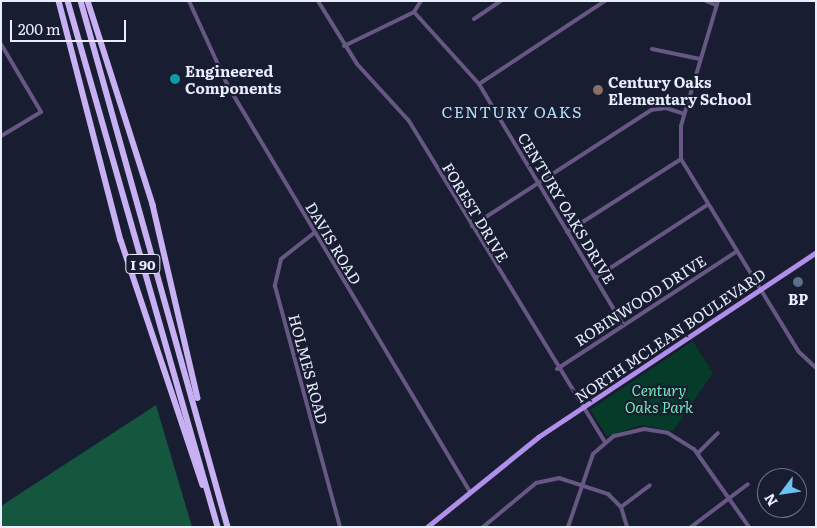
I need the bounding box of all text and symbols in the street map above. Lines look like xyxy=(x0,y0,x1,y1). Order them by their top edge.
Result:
scale bar xyxy=(12,10,129,42)
text: 200 m xyxy=(18,17,61,40)
place label: Engineered Components xyxy=(185,61,281,96)
place label: Century Oaks Elementary School xyxy=(608,72,752,107)
marker: Engineered Components xyxy=(169,73,181,85)
marker: Century Oaks Elementary School xyxy=(592,84,604,96)
district label: CENTURY OAKS xyxy=(440,101,584,121)
street label: CENTURY OAKS DRIVE xyxy=(515,129,619,287)
street label: FOREST DRIVE xyxy=(439,159,513,265)
street label: DAVIS ROAD xyxy=(302,199,366,287)
street label: ROBINWOOD DRIVE xyxy=(571,251,709,349)
road number: I 90 xyxy=(124,252,162,276)
street label: NORTH MCLEAN BOULEVARD xyxy=(571,264,769,406)
marker: BP xyxy=(792,276,804,288)
place label: BP xyxy=(788,290,808,308)
street label: HOLMES ROAD xyxy=(286,312,332,426)
park label: Century Oaks Park xyxy=(625,380,693,415)
north arrow xyxy=(757,468,807,518)
text: N xyxy=(758,490,782,510)

